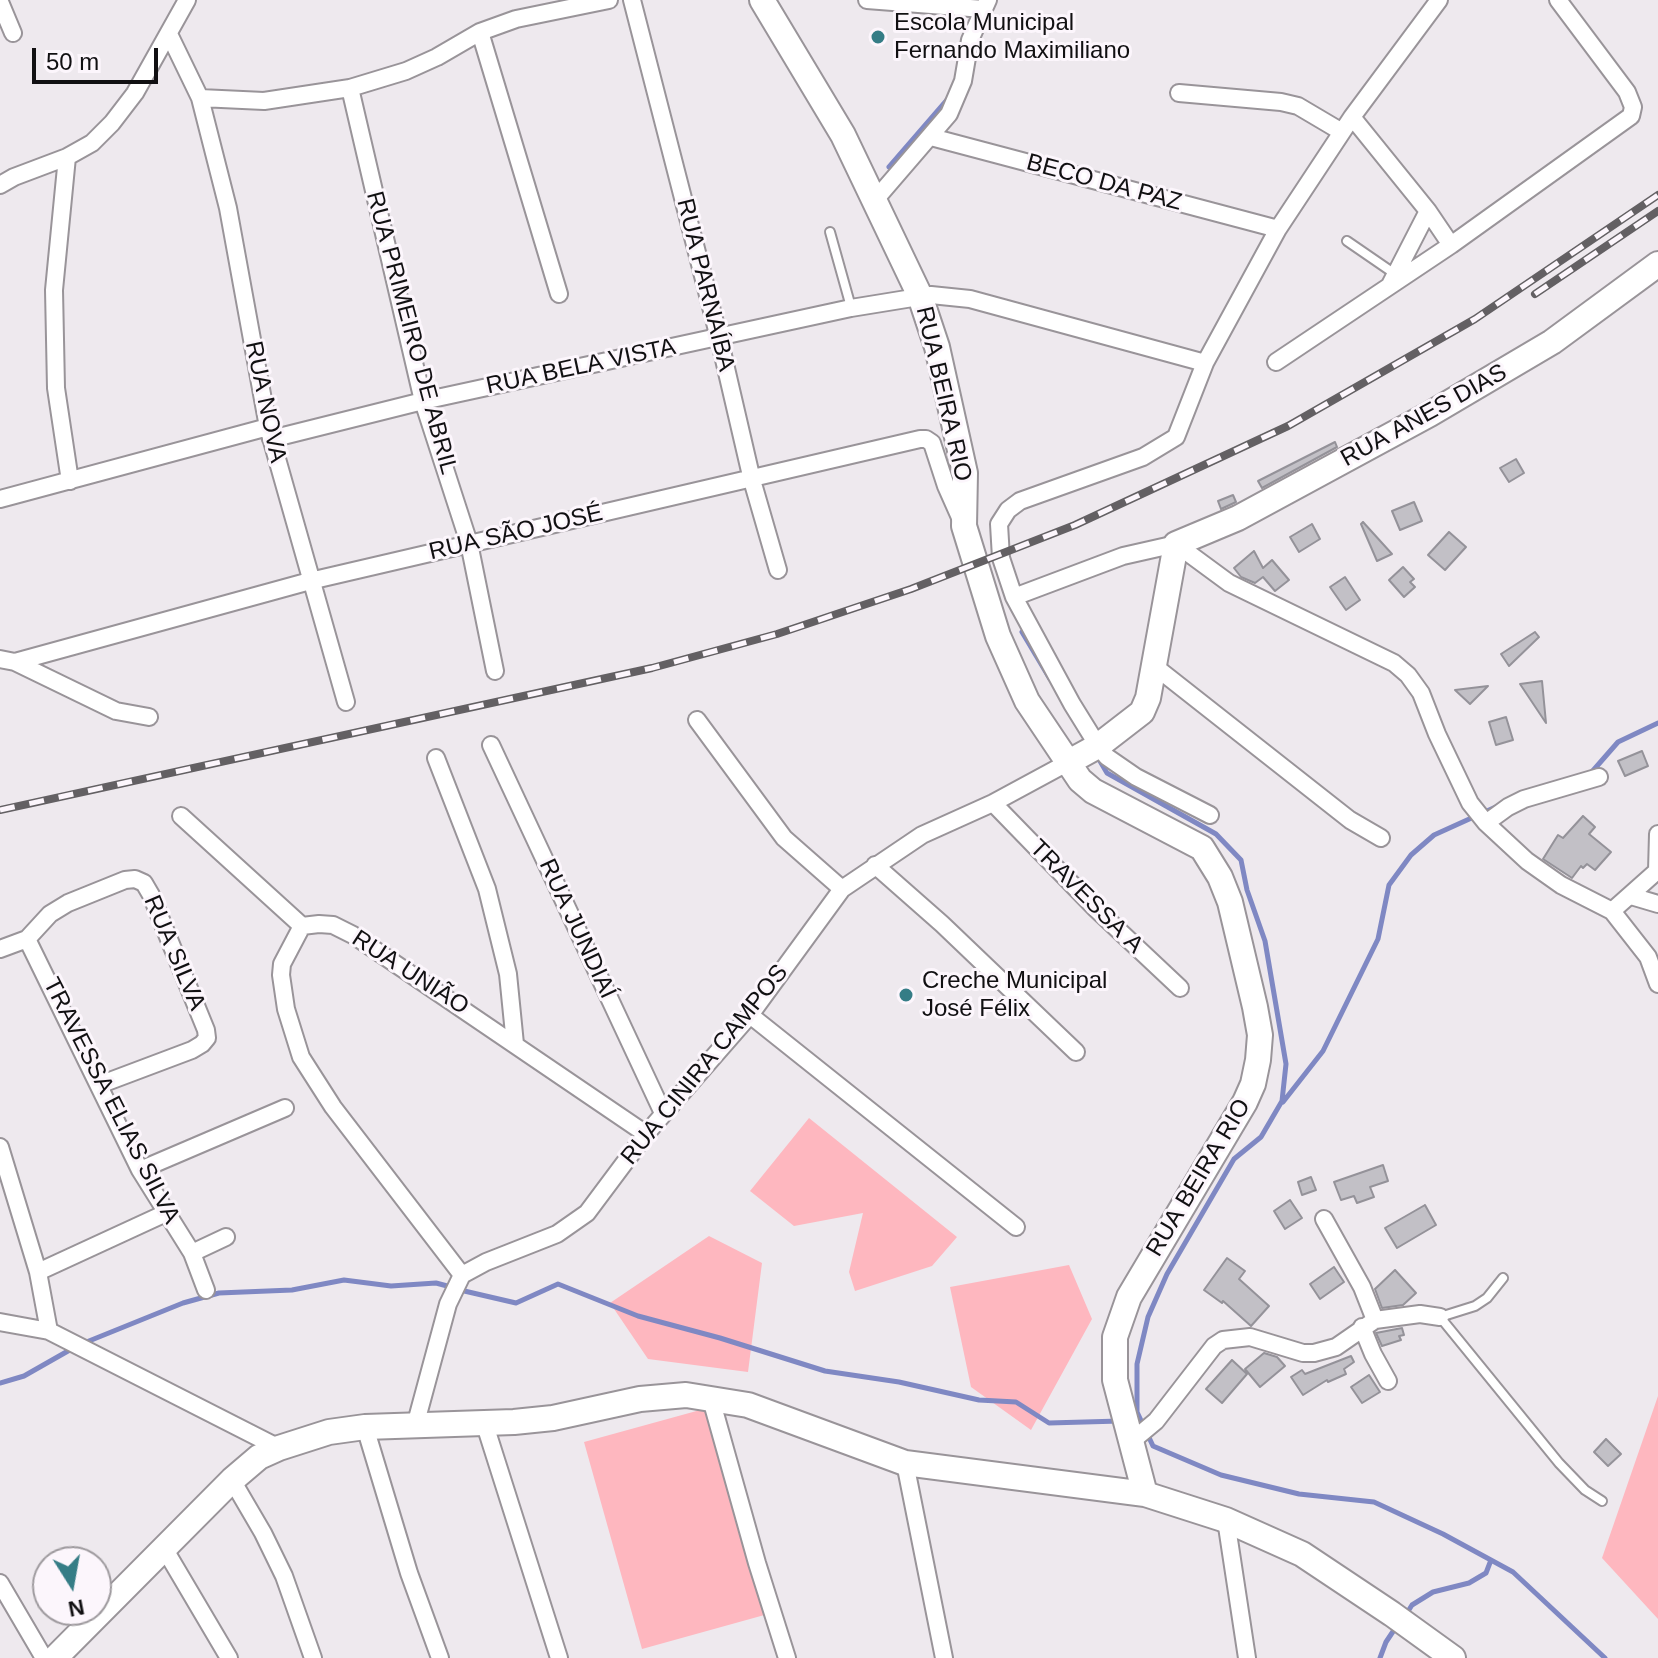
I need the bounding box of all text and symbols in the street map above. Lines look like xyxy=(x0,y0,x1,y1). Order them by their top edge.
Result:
place label: Escola Municipal Fernando Maximiliano xyxy=(894,9,1130,65)
marker: Escola Municipal Fernando Maximiliano xyxy=(869,28,887,46)
scale bar xyxy=(36,32,162,82)
text: 50 m xyxy=(46,48,99,75)
street label: BECO DA PAZ xyxy=(1023,148,1185,218)
street label: RUA PRIMEIRO DE ABRIL xyxy=(359,188,463,478)
street label: RUA PARNAÍBA xyxy=(670,196,740,374)
street label: RUA BEIRA RIO xyxy=(909,304,977,484)
street label: RUA BELA VISTA xyxy=(484,333,678,401)
street label: RUA NOVA xyxy=(238,339,292,465)
street label: RUA ANES DIAS xyxy=(1336,358,1512,474)
street label: RUA SÃO JOSÉ xyxy=(426,499,606,567)
street label: TRAVESSA A xyxy=(1023,834,1149,960)
street label: RUA JUNDIAÍ xyxy=(532,855,622,1003)
street label: RUA SILVA xyxy=(137,891,211,1015)
street label: RUA UNIÃO xyxy=(346,925,474,1021)
street label: RUA CINIRA CAMPOS xyxy=(615,959,795,1171)
place label: Creche Municipal José Félix xyxy=(922,967,1107,1023)
street label: TRAVESSA ELIAS SILVA xyxy=(36,973,186,1229)
marker: Creche Municipal José Félix xyxy=(897,986,915,1004)
street label: RUA BEIRA RIO xyxy=(1141,1094,1257,1262)
north arrow xyxy=(32,1546,112,1626)
text: N xyxy=(66,1594,86,1622)

